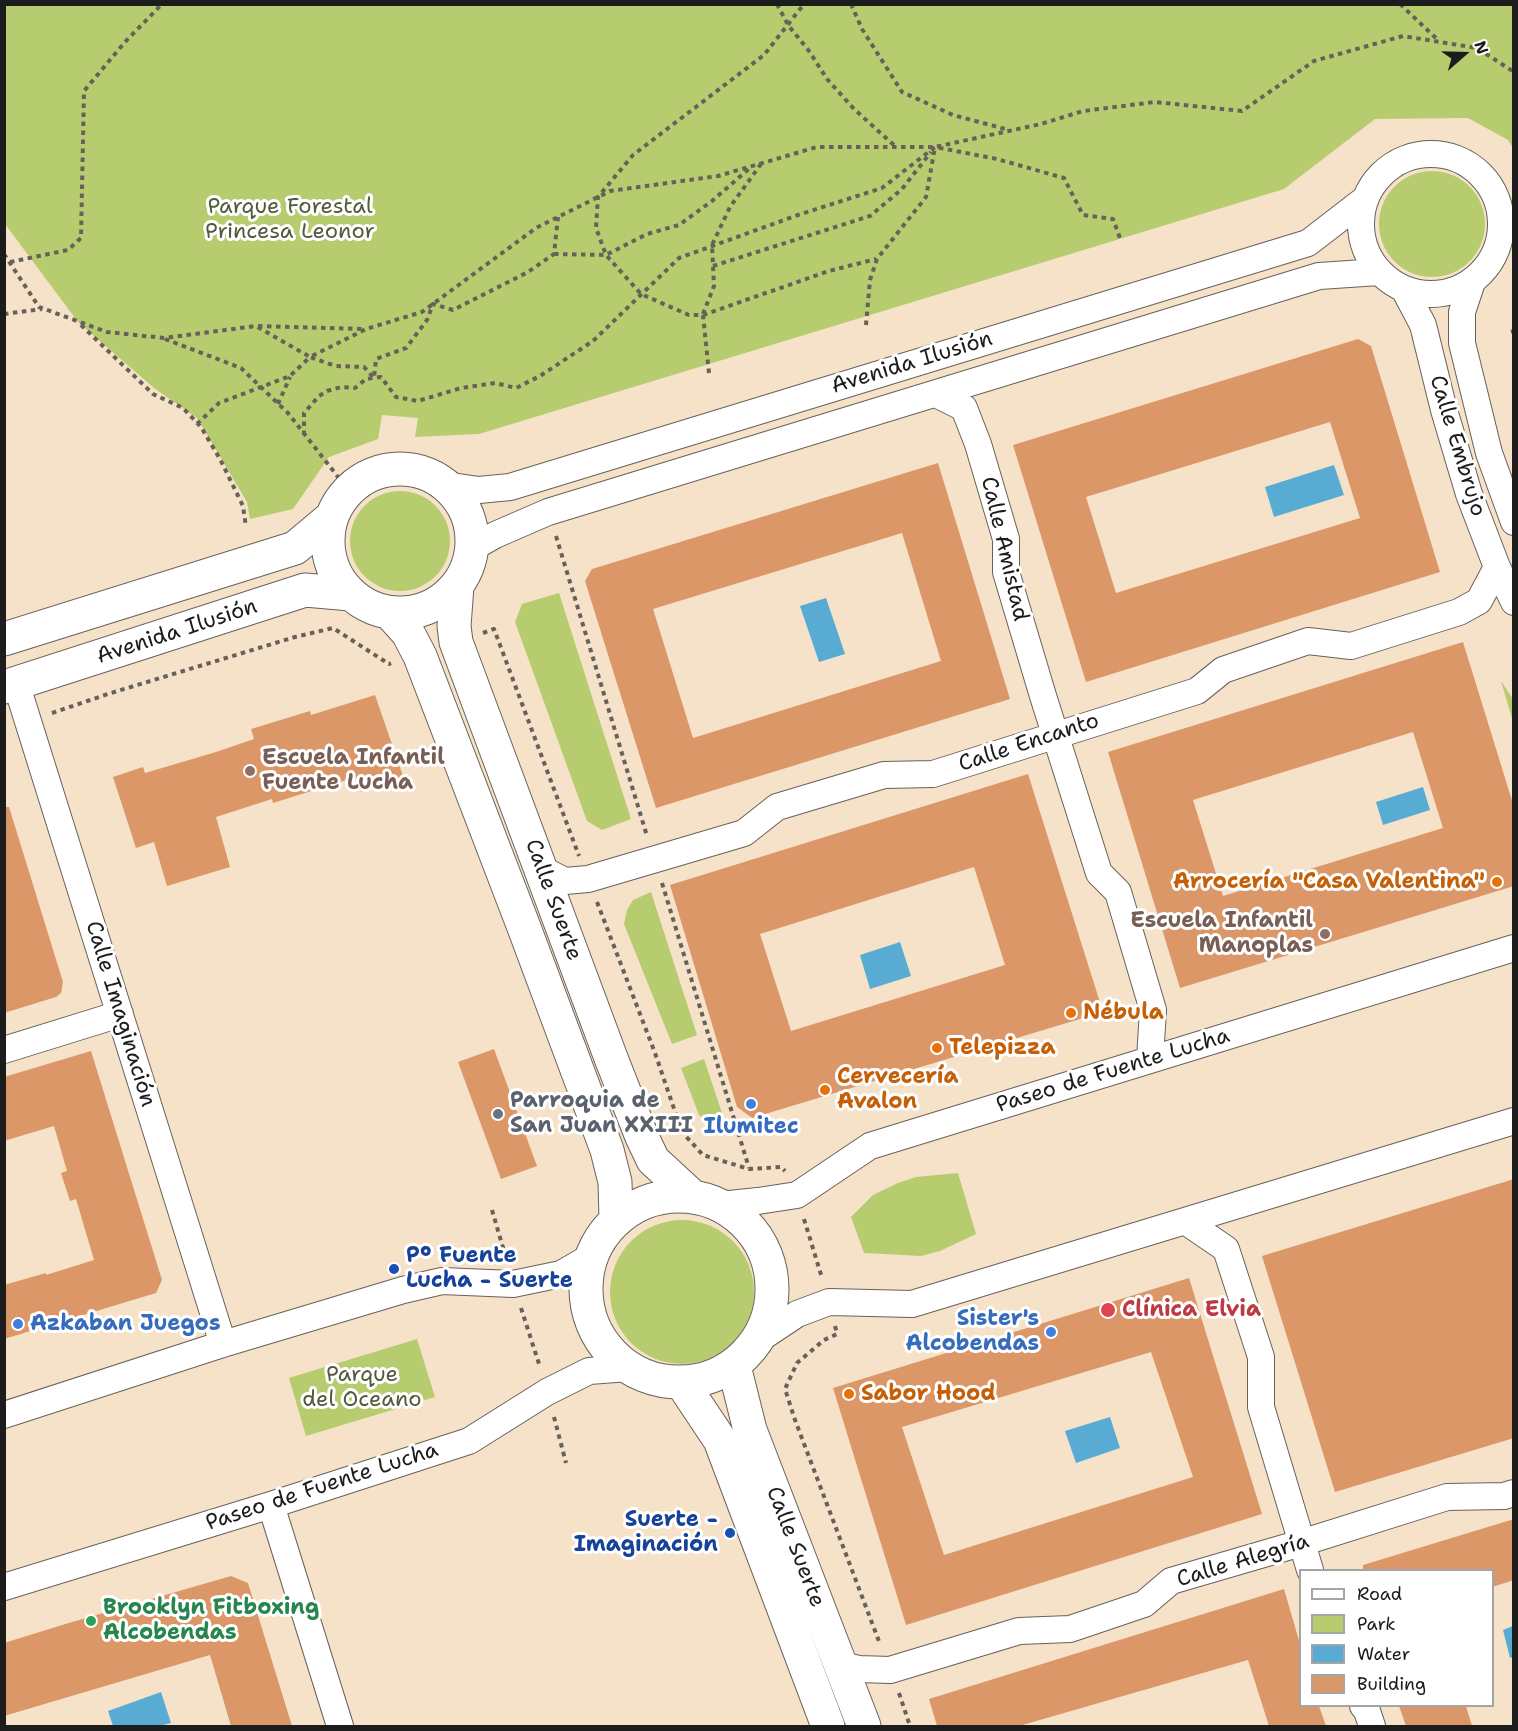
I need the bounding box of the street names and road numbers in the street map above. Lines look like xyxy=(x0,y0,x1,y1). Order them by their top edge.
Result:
street label: Avenida Ilusión xyxy=(828,326,996,400)
street label: Calle Embrujo xyxy=(1423,372,1491,520)
street label: Calle Amistad xyxy=(975,474,1033,624)
street label: Avenida Ilusión xyxy=(93,594,261,670)
street label: Calle Encanto xyxy=(955,708,1103,778)
street label: Calle Suerte xyxy=(519,836,587,964)
street label: Calle Imaginación xyxy=(79,918,161,1110)
street label: Paseo de Fuente Lucha xyxy=(993,1023,1233,1119)
street label: Paseo de Fuente Lucha xyxy=(203,1437,441,1537)
street label: Calle Suerte xyxy=(760,1483,830,1611)
street label: Calle Alegría xyxy=(1174,1528,1312,1594)

